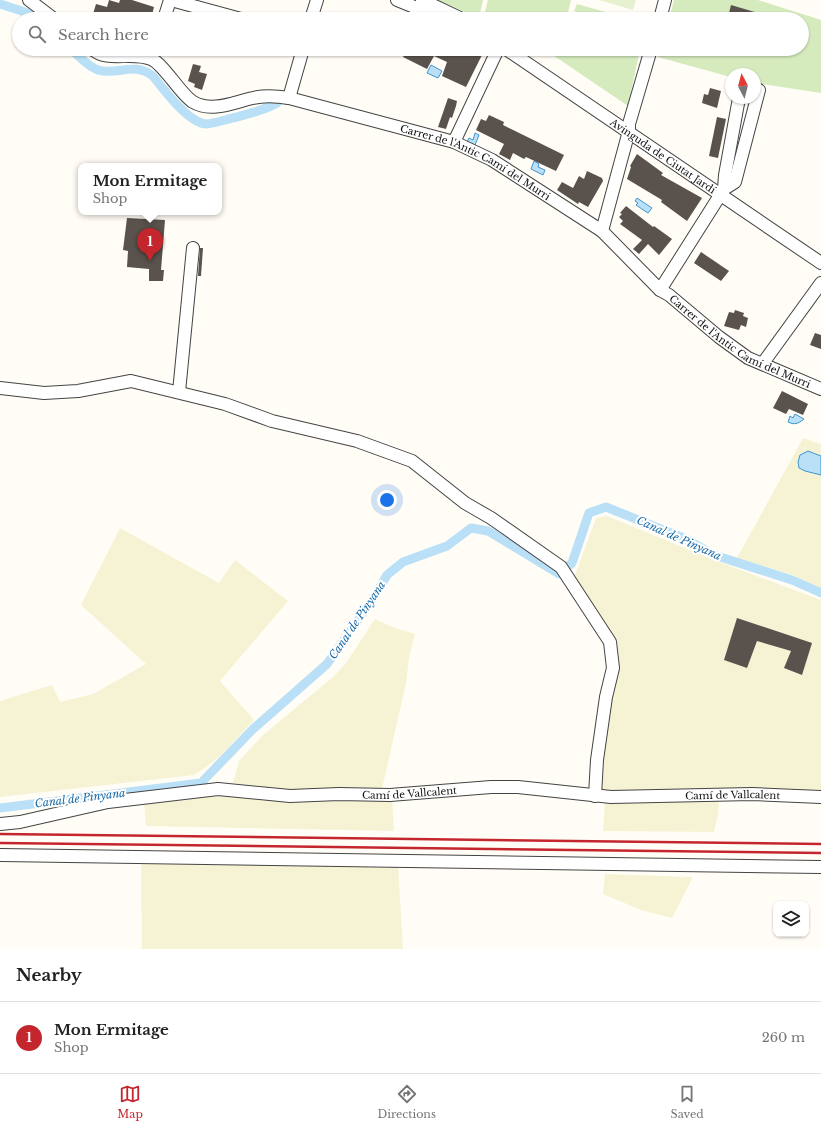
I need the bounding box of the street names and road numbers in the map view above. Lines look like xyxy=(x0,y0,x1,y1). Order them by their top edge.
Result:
street label: Avinguda de Ciutat Jardí xyxy=(607,115,719,197)
street label: Carrer de l'Antic Camí del Murri xyxy=(399,121,554,203)
street label: Carrer de l'Antic Camí del Murri xyxy=(667,292,813,391)
street label: Camí de Vallcalent xyxy=(362,783,458,802)
street label: Camí de Vallcalent xyxy=(685,787,781,802)

